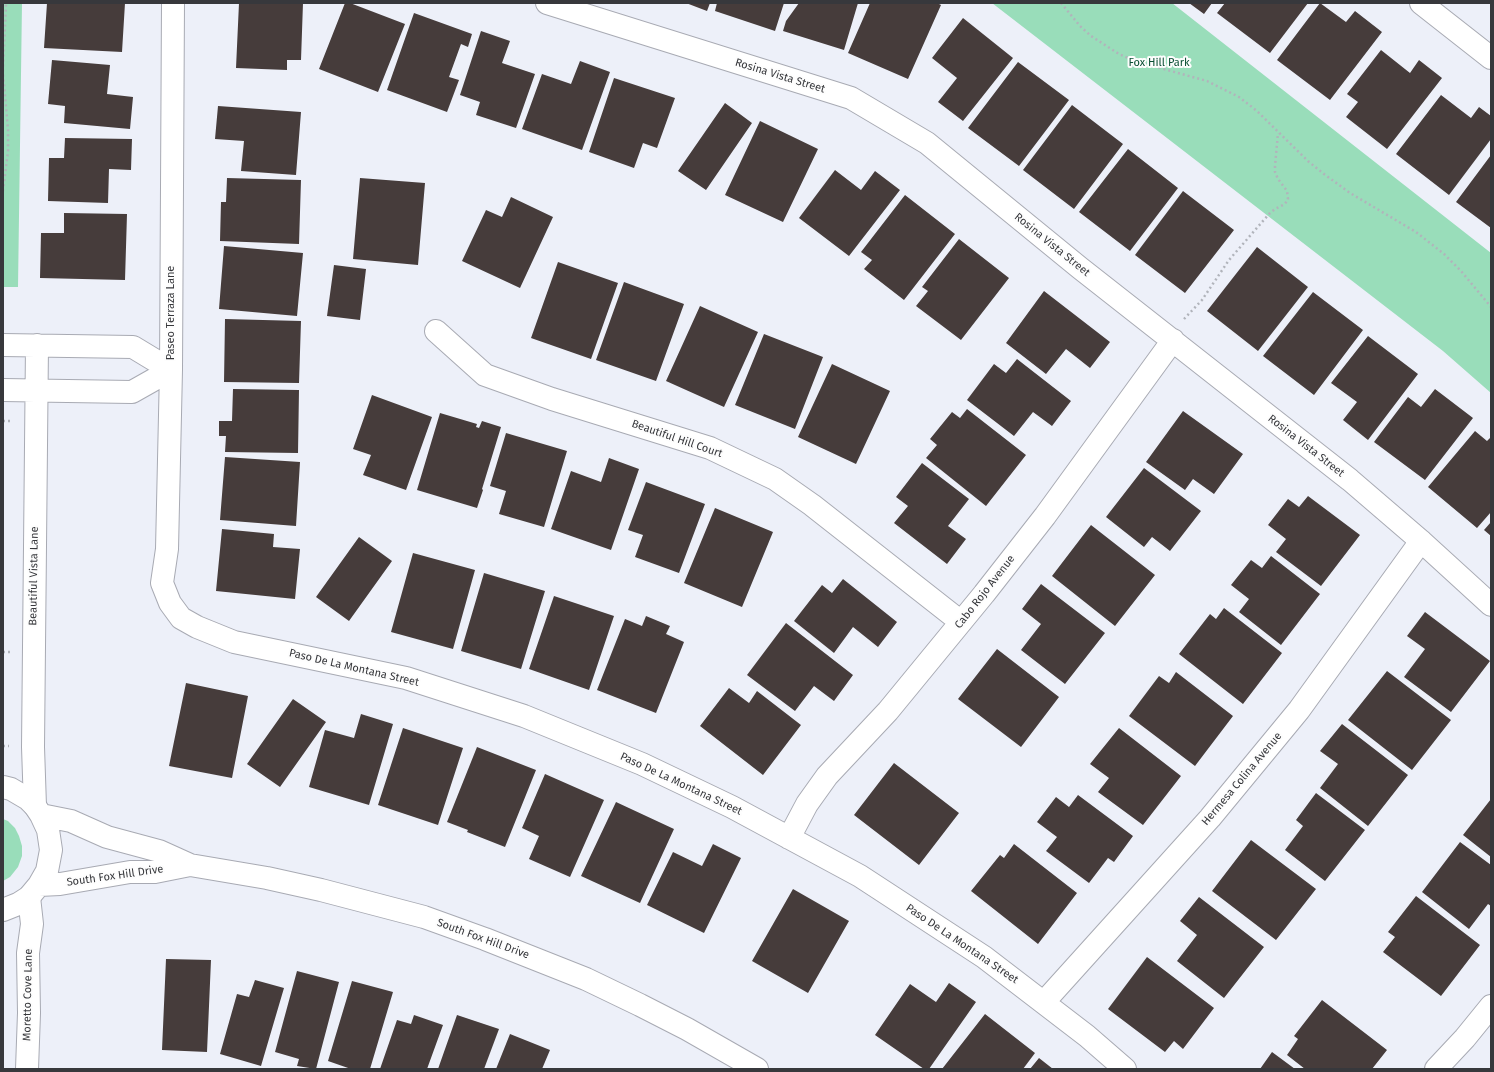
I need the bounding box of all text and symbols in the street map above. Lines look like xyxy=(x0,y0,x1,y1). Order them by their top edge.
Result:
street label: Rosina Vista Street xyxy=(733,56,827,96)
park label: Fox Hill Park xyxy=(1128,56,1190,70)
street label: Rosina Vista Street xyxy=(1012,210,1092,280)
street label: Paseo Terraza Lane xyxy=(164,266,178,360)
street label: Rosina Vista Street xyxy=(1265,412,1347,480)
street label: Beautiful Hill Court xyxy=(630,417,724,461)
street label: Beautiful Vista Lane xyxy=(27,526,41,626)
street label: Cabo Rojo Avenue xyxy=(952,553,1018,631)
street label: Paso De La Montana Street xyxy=(288,647,420,689)
street label: Hermesa Colina Avenue xyxy=(1199,730,1285,828)
street label: Paso De La Montana Street xyxy=(618,750,744,818)
street label: South Fox Hill Drive xyxy=(66,863,164,889)
street label: Paso De La Montana Street xyxy=(903,901,1021,987)
street label: South Fox Hill Drive xyxy=(435,916,531,962)
street label: Moretto Cove Lane xyxy=(21,949,35,1041)

